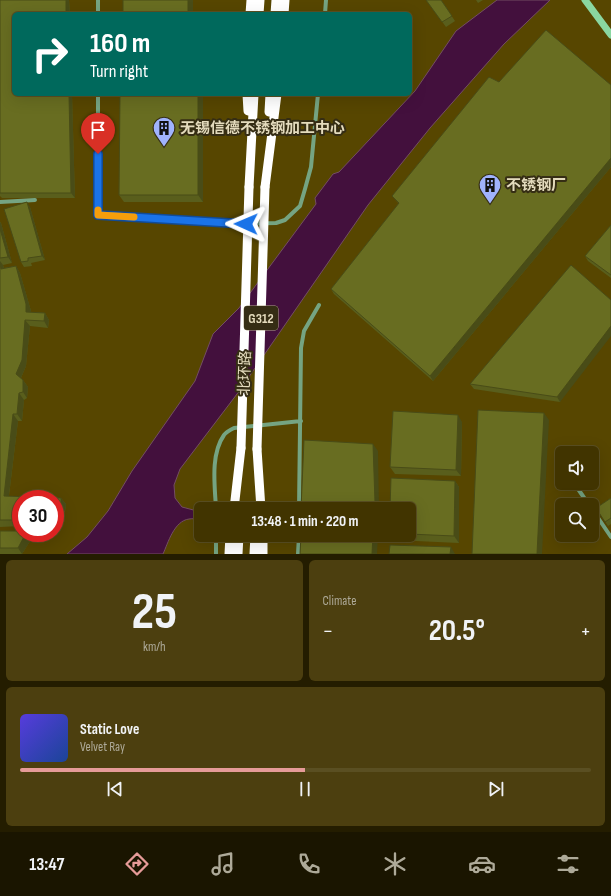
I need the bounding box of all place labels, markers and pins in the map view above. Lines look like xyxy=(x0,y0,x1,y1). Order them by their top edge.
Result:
pin xyxy=(81,113,115,154)
building icon: 无锡信德不锈钢加工中心 xyxy=(151,115,177,148)
place label: 无锡信德不锈钢加工中心 xyxy=(180,119,345,138)
building icon: 不锈钢厂 xyxy=(477,172,503,205)
place label: 不锈钢厂 xyxy=(506,176,566,195)

